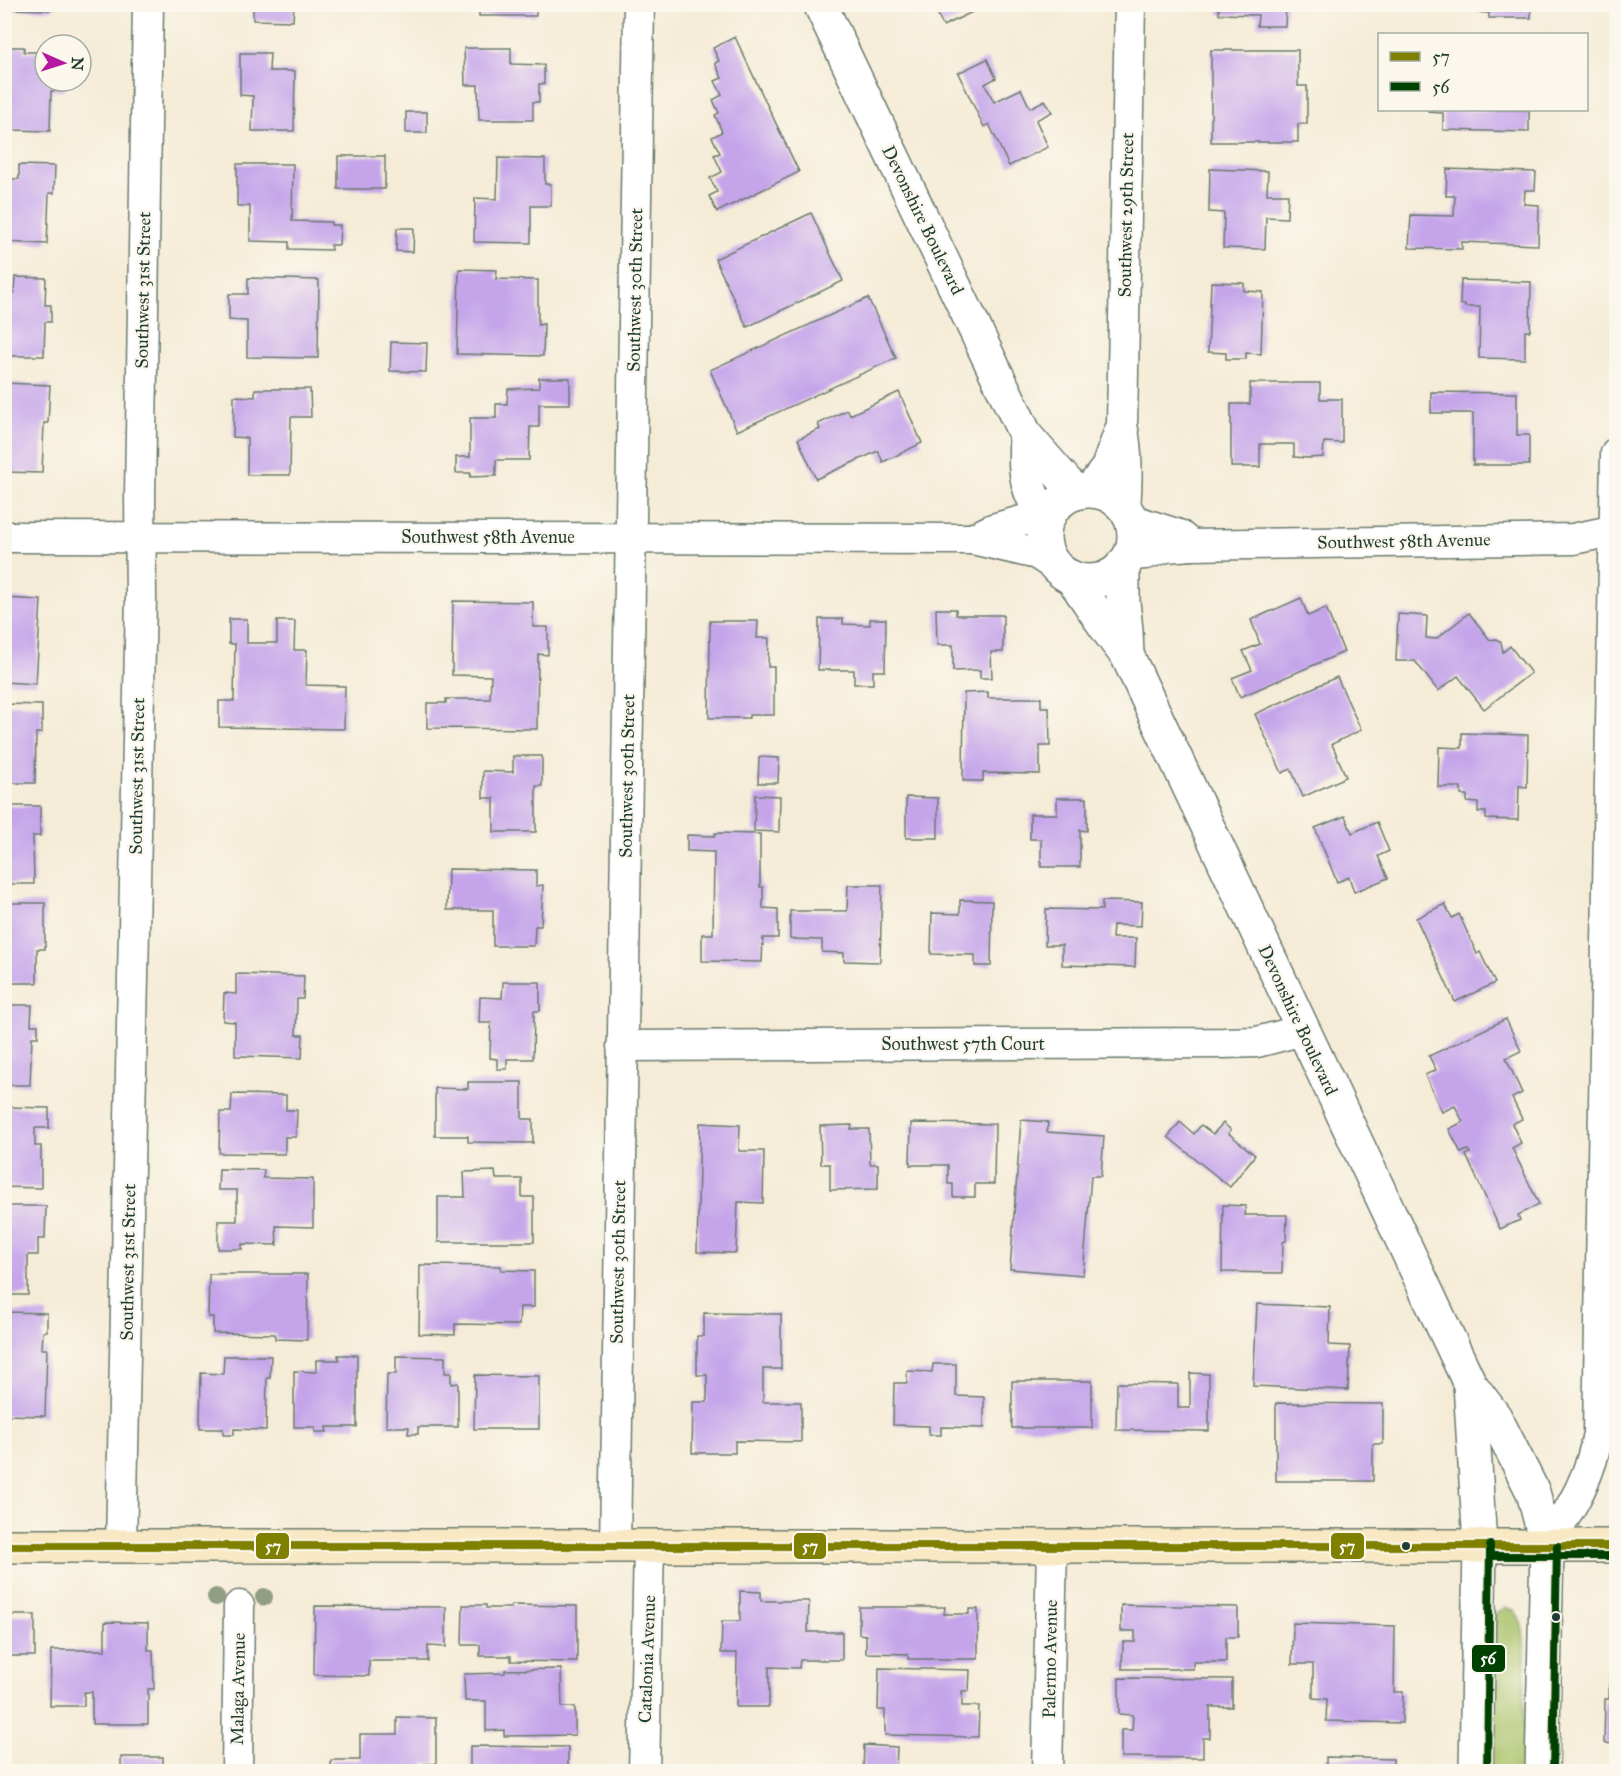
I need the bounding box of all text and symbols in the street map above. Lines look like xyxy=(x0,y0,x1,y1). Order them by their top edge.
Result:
north arrow xyxy=(33,33,93,93)
legend xyxy=(1378,33,1588,111)
text: 57 xyxy=(1432,46,1450,68)
text: N xyxy=(68,56,87,71)
text: 56 xyxy=(1432,76,1450,98)
street label: Southwest 29th Street xyxy=(1114,132,1138,298)
street label: Devonshire Boulevard xyxy=(877,142,969,298)
street label: Southwest 30th Street xyxy=(623,207,647,372)
street label: Southwest 31st Street xyxy=(131,211,155,369)
street label: Southwest 58th Avenue xyxy=(401,526,575,548)
street label: Southwest 58th Avenue xyxy=(1317,528,1491,554)
street label: Southwest 30th Street xyxy=(615,693,639,858)
street label: Southwest 31st Street xyxy=(125,697,149,855)
street label: Devonshire Boulevard xyxy=(1253,941,1343,1099)
street label: Southwest 57th Court xyxy=(881,1033,1045,1055)
street label: Southwest 30th Street xyxy=(606,1179,630,1344)
street label: Southwest 31st Street xyxy=(116,1183,140,1341)
line badge: 57 xyxy=(255,1532,290,1560)
line badge: 57 xyxy=(793,1532,827,1560)
line badge: 57 xyxy=(1330,1532,1365,1560)
text: 57 xyxy=(265,1537,281,1556)
text: 57 xyxy=(802,1537,818,1556)
text: 57 xyxy=(1339,1537,1355,1556)
unlabelled marker xyxy=(1400,1540,1412,1552)
street label: Catalonia Avenue xyxy=(634,1595,660,1723)
street label: Palermo Avenue xyxy=(1038,1599,1062,1719)
unlabelled marker xyxy=(1550,1611,1562,1623)
street label: Malaga Avenue xyxy=(226,1633,251,1745)
line badge: 56 xyxy=(1471,1644,1506,1673)
text: 56 xyxy=(1480,1649,1497,1668)

